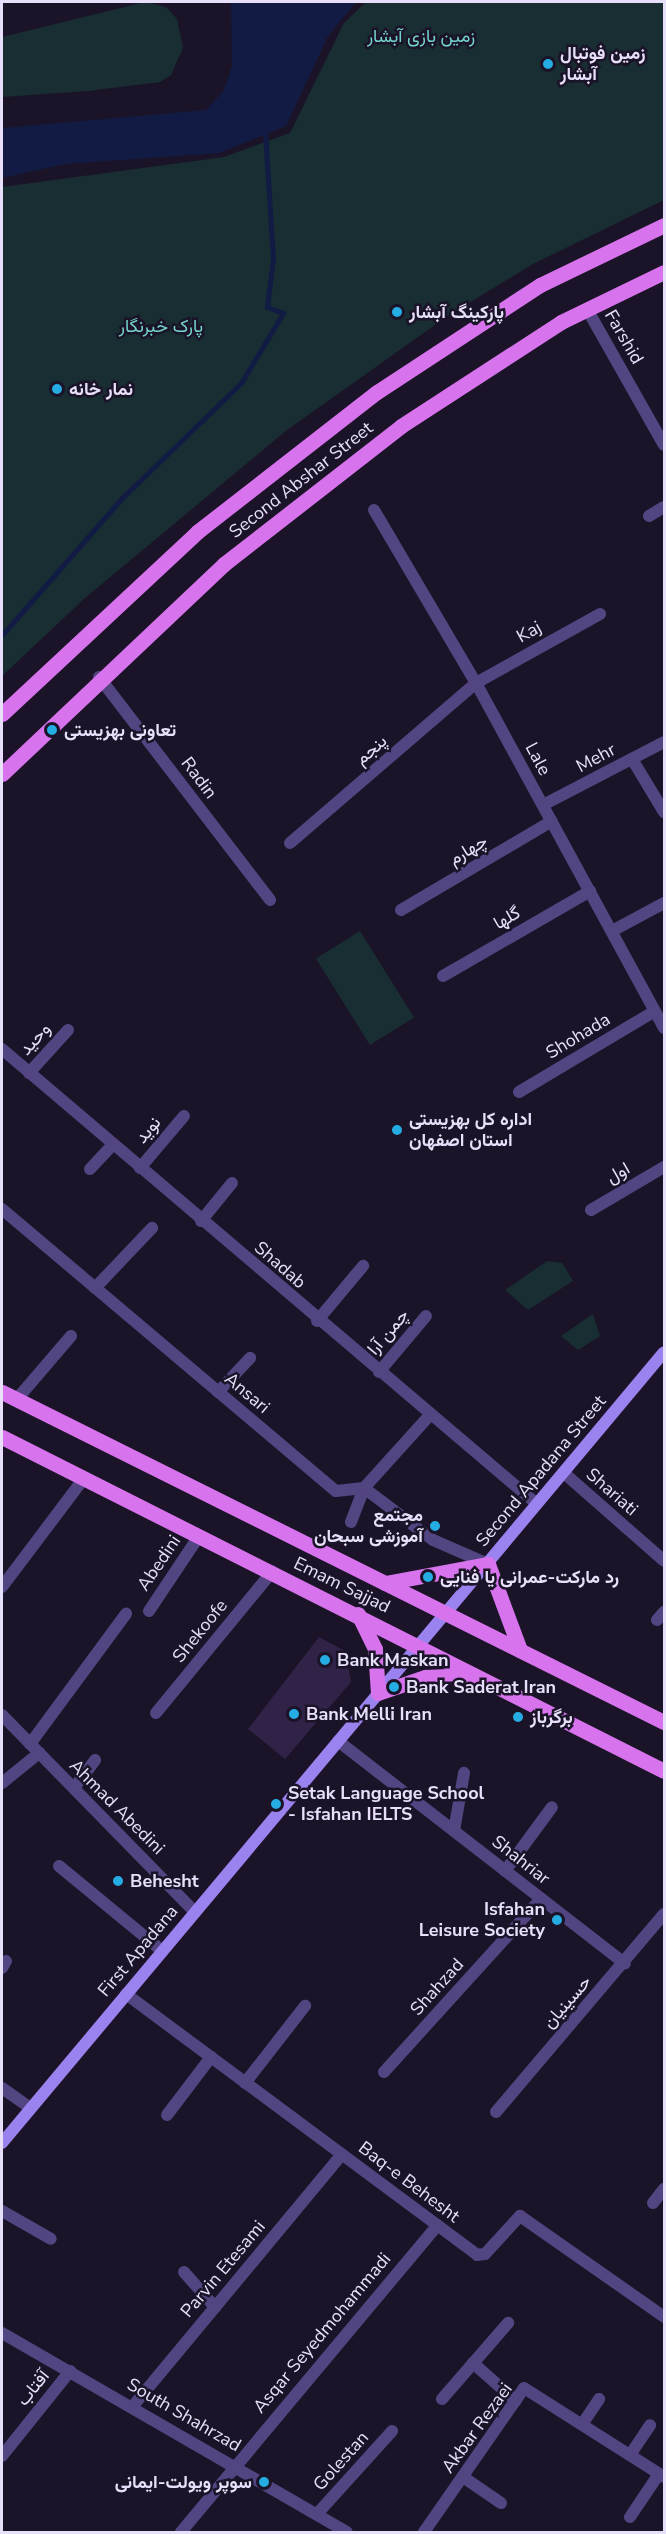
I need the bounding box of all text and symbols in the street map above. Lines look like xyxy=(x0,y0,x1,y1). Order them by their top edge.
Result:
park label: زمین بازی آبشار xyxy=(367,25,475,47)
place label: زمین فوتبال آبشار xyxy=(560,43,645,86)
marker: زمین فوتبال آبشار xyxy=(541,57,555,71)
place label: پارکینگ آبشار xyxy=(409,301,504,323)
marker: پارکینگ آبشار xyxy=(390,305,404,319)
street label: Farshid xyxy=(600,306,648,368)
park label: پارک خبرنگار xyxy=(119,315,203,337)
place label: نمار خانه xyxy=(69,378,133,400)
marker: نمار خانه xyxy=(50,382,64,396)
street label: Second Abshar Street xyxy=(225,417,377,543)
street label: Kaj xyxy=(513,616,545,648)
place label: تعاونی بهزیستی xyxy=(64,719,176,741)
marker: تعاونی بهزیستی xyxy=(45,723,59,737)
street label: پنجم xyxy=(351,730,391,770)
street label: Lale xyxy=(520,739,556,779)
street label: Mehr xyxy=(573,739,619,777)
street label: Radin xyxy=(176,753,222,803)
street label: چهارم xyxy=(445,830,491,870)
street label: گلها xyxy=(490,902,524,934)
street label: Shohada xyxy=(542,1008,614,1064)
street label: وحید xyxy=(15,1018,55,1060)
place label: اداره کل بهزیستی استان اصفهان xyxy=(409,1109,532,1152)
street label: نوید xyxy=(131,1112,165,1148)
marker: اداره کل بهزیستی استان اصفهان xyxy=(390,1123,404,1137)
street label: اول xyxy=(602,1158,634,1188)
street label: Shadab xyxy=(250,1237,310,1293)
street label: چمن آرا xyxy=(363,1305,413,1359)
street label: Ansari xyxy=(220,1368,274,1418)
street label: Second Apadana Street xyxy=(471,1391,611,1551)
street label: Shariati xyxy=(582,1464,642,1520)
place label: مجتمع آموزشی سبحان xyxy=(314,1505,423,1547)
marker: مجتمع آموزشی سبحان xyxy=(428,1519,442,1533)
street label: Abedini xyxy=(133,1531,185,1595)
street label: Emam Sajjad xyxy=(290,1552,394,1618)
place label: رد مارکت-عمرانی یا فنایی xyxy=(440,1566,619,1588)
marker: رد مارکت-عمرانی یا فنایی xyxy=(421,1570,435,1584)
street label: Shekoofe xyxy=(168,1595,232,1667)
place label: Bank Maskan xyxy=(337,1649,448,1671)
marker: Bank Maskan xyxy=(318,1653,332,1667)
place label: Bank Saderat Iran xyxy=(406,1676,556,1698)
marker: Bank Saderat Iran xyxy=(387,1680,401,1694)
place label: Bank Melli Iran xyxy=(306,1703,432,1725)
place label: برگرباز xyxy=(530,1706,573,1728)
marker: Bank Melli Iran xyxy=(287,1707,301,1721)
marker: برگرباز xyxy=(511,1710,525,1724)
street label: Ahmad Abedini xyxy=(65,1755,169,1859)
place label: Setak Language School - Isfahan IELTS xyxy=(288,1783,484,1826)
marker: Setak Language School - Isfahan IELTS xyxy=(269,1797,283,1811)
street label: Shahriar xyxy=(488,1831,554,1889)
place label: Behesht xyxy=(130,1870,199,1892)
marker: Behesht xyxy=(111,1874,125,1888)
place label: Isfahan Leisure Society xyxy=(419,1899,545,1942)
street label: First Apadana xyxy=(93,1901,183,2001)
marker: Isfahan Leisure Society xyxy=(550,1913,564,1927)
street label: Shahzad xyxy=(406,1954,468,2020)
street label: حسینیان xyxy=(538,1971,596,2033)
street label: Baq-e Behesht xyxy=(354,2137,464,2227)
street label: Parvin Etesami xyxy=(176,2216,270,2322)
street label: Asqar Seyedmohammadi xyxy=(249,2248,395,2418)
street label: آفتاب xyxy=(12,2366,54,2410)
street label: South Shahrzad xyxy=(123,2374,245,2456)
street label: Akbar Rezaei xyxy=(437,2379,517,2477)
street label: Golestan xyxy=(309,2427,373,2495)
place label: سوپر ویولت-ایمانی xyxy=(115,2471,252,2493)
marker: سوپر ویولت-ایمانی xyxy=(257,2475,271,2489)

